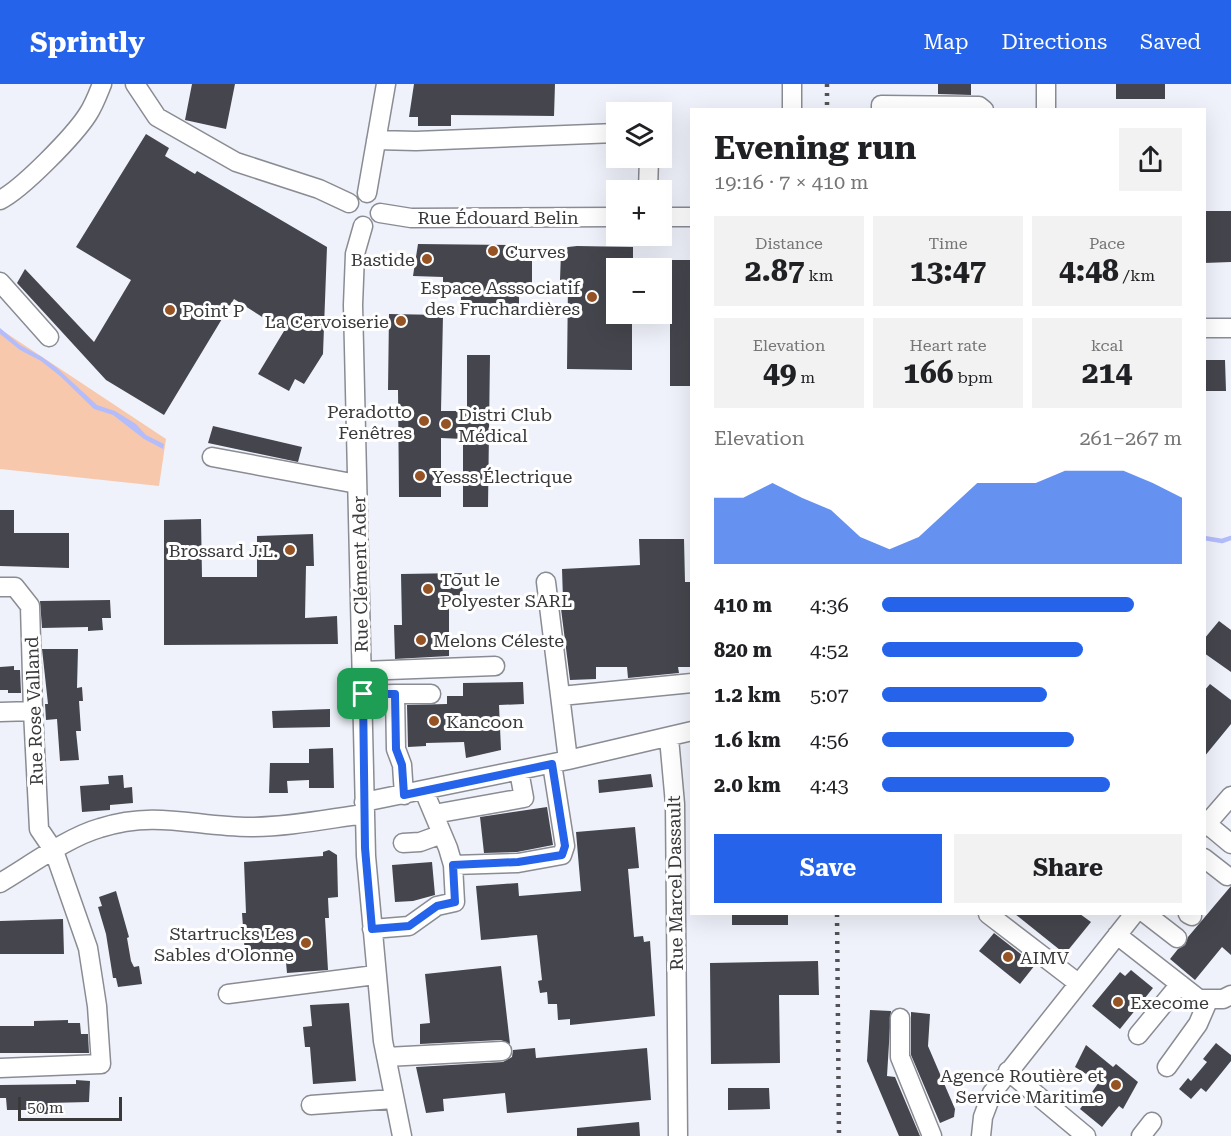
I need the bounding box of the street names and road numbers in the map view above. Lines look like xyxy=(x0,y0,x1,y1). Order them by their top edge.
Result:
street label: Rue Édouard Belin xyxy=(417,207,579,228)
street label: Rue Clément Ader xyxy=(348,495,372,653)
street label: Rue Rose Valland xyxy=(21,636,47,786)
street label: Rue Marcel Dassault xyxy=(663,795,687,971)

